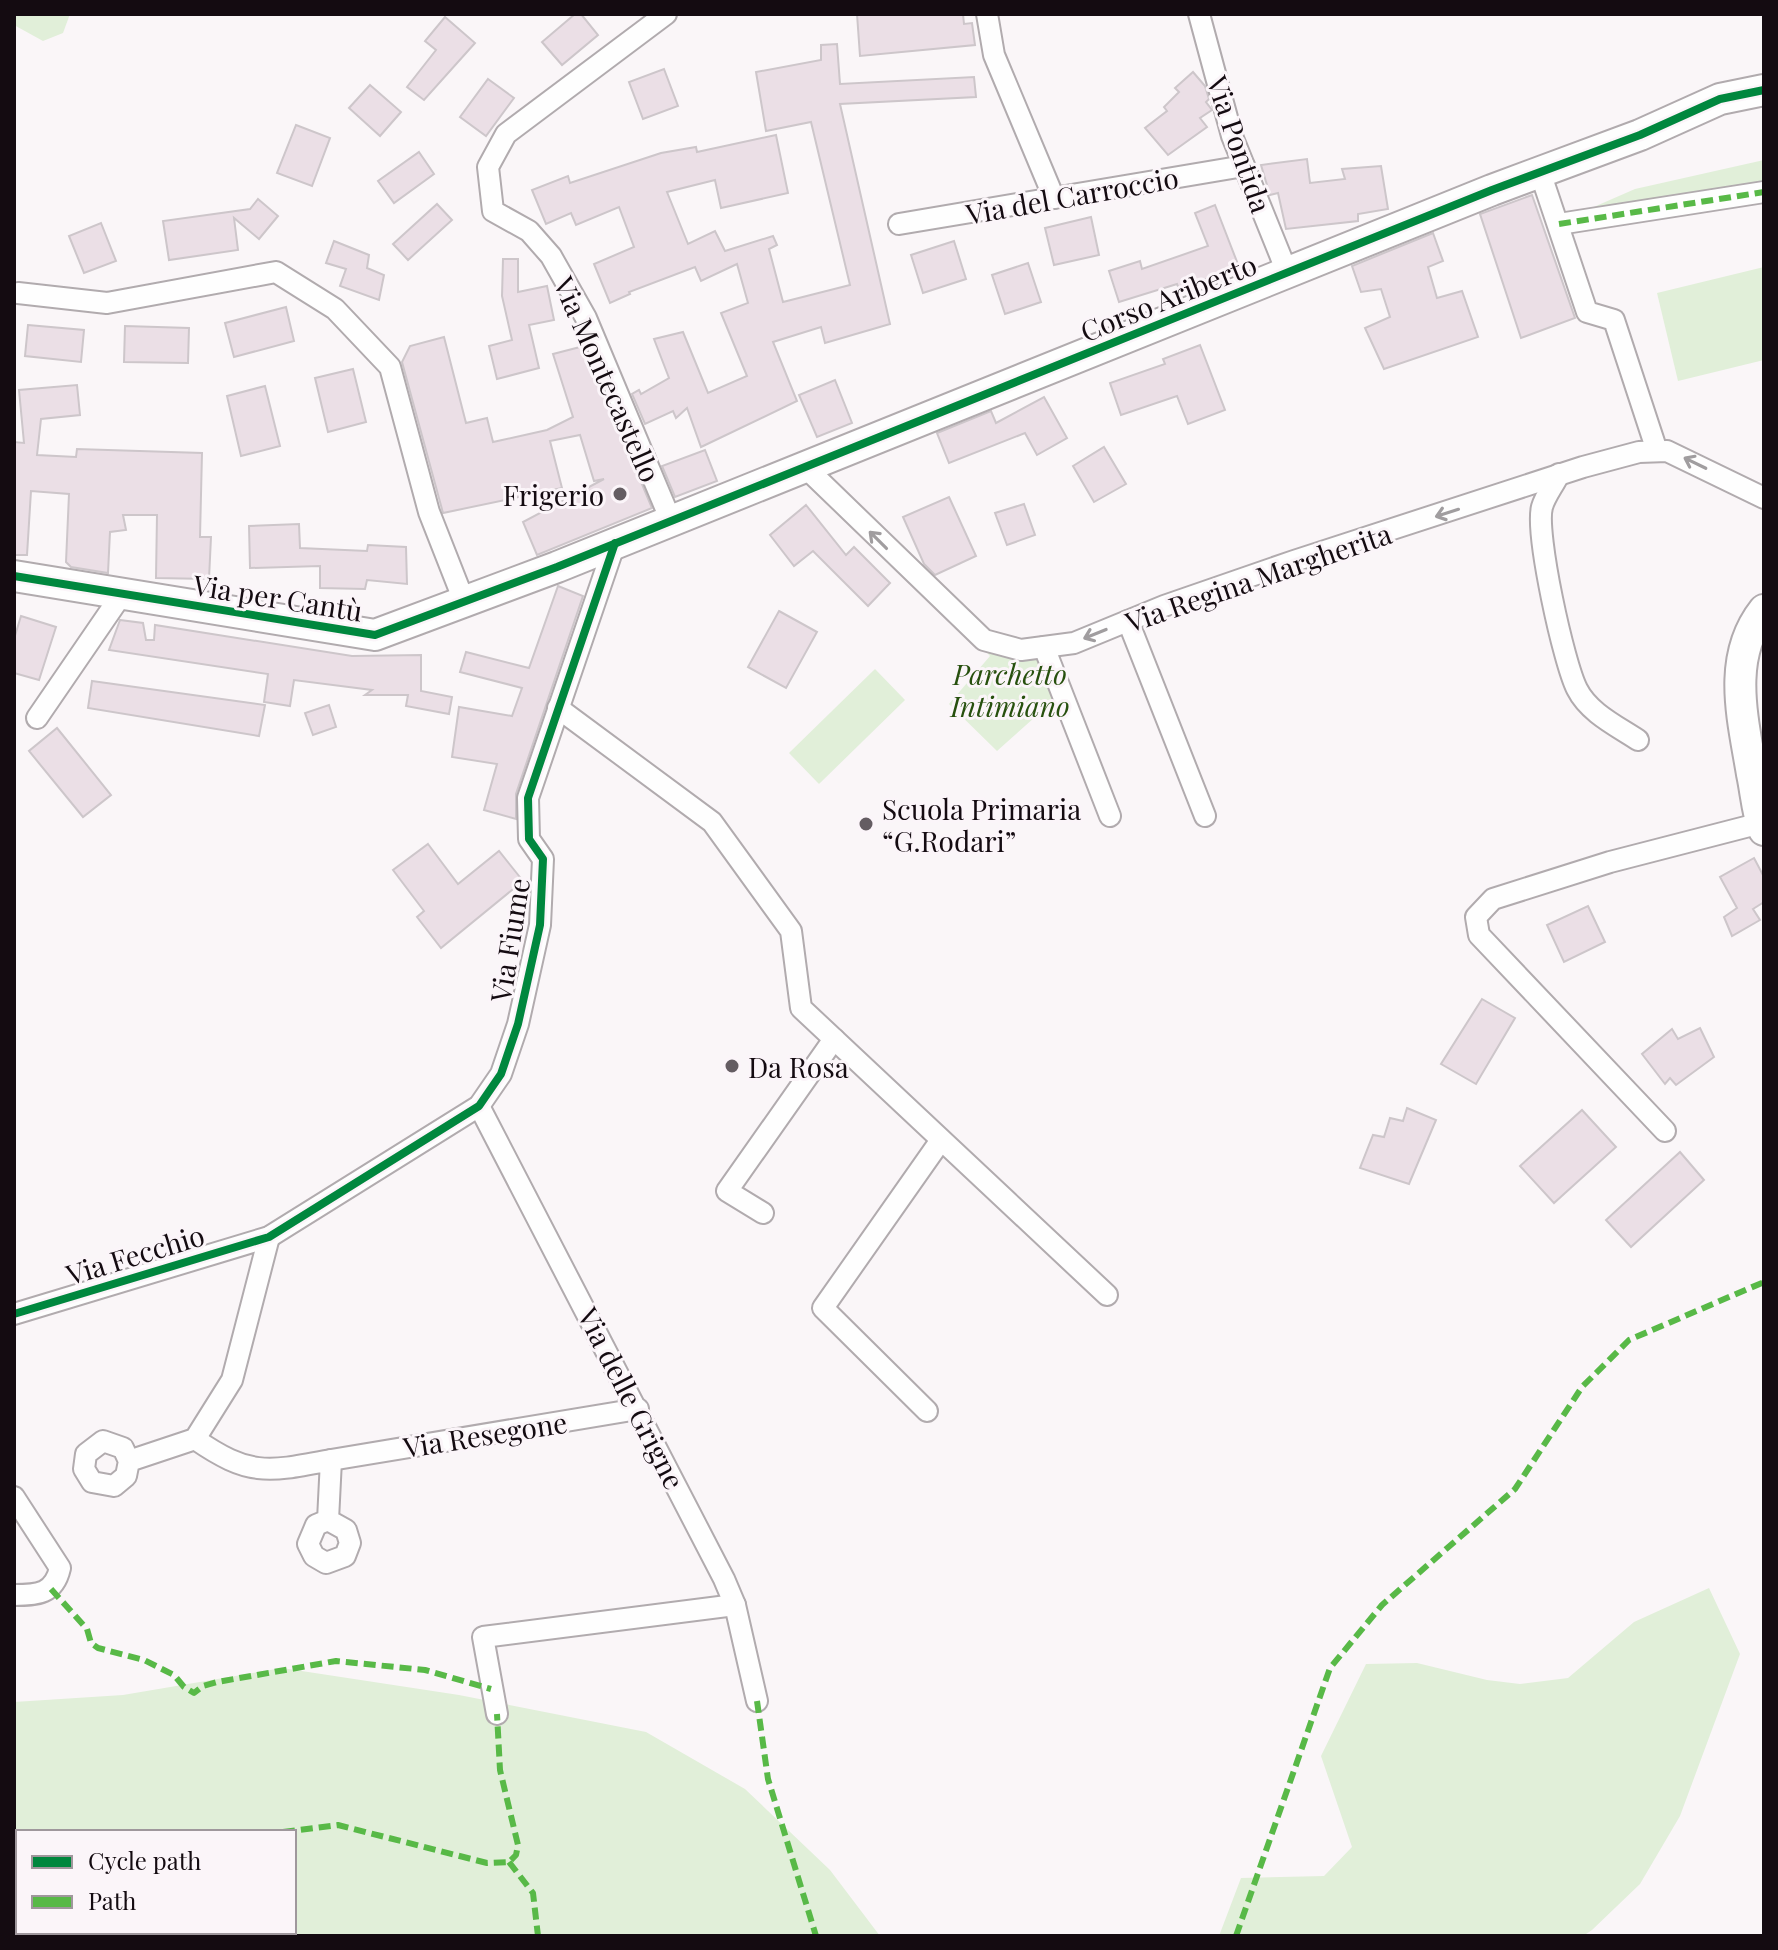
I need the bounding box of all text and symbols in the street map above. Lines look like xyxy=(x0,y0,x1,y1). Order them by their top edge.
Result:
street label: Via Pontida xyxy=(1199,70,1281,217)
street label: Via del Carroccio xyxy=(962,158,1181,232)
street label: Corso Ariberto xyxy=(1074,245,1262,349)
street label: Via Montecastello xyxy=(546,270,670,487)
one-way arrow xyxy=(1683,455,1707,470)
place label: Frigerio xyxy=(503,476,604,513)
marker: Frigerio xyxy=(611,485,629,503)
one-way arrow xyxy=(1434,507,1459,522)
street label: Via Regina Margherita xyxy=(1119,514,1396,640)
one-way arrow xyxy=(869,531,888,550)
street label: Via per Cantù xyxy=(190,565,365,629)
one-way arrow xyxy=(1083,628,1108,643)
park label: Parchetto Intimiano xyxy=(949,655,1070,724)
place label: Scuola Primaria “G.Rodari” xyxy=(882,790,1081,859)
marker: Scuola Primaria “G.Rodari” xyxy=(857,815,875,833)
street label: Via Fiume xyxy=(481,875,537,1006)
place label: Da Rosa xyxy=(748,1048,849,1085)
marker: Da Rosa xyxy=(723,1057,741,1075)
street label: Via Fecchio xyxy=(61,1216,208,1293)
street label: Via delle Grigne xyxy=(570,1300,694,1495)
street label: Via Resegone xyxy=(399,1403,570,1465)
legend xyxy=(16,1830,296,1934)
text: Cycle path xyxy=(88,1844,201,1876)
text: Path xyxy=(88,1884,136,1916)

